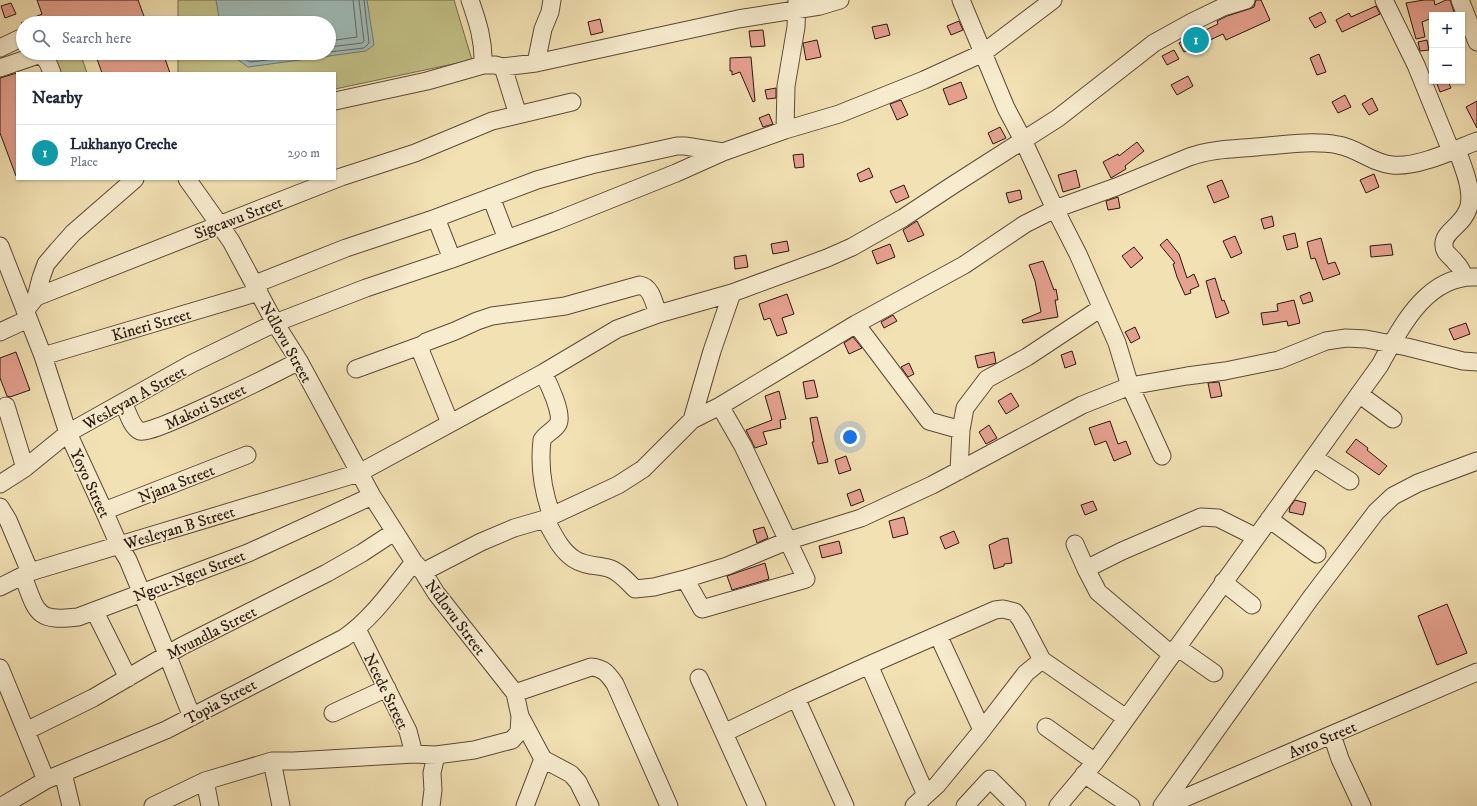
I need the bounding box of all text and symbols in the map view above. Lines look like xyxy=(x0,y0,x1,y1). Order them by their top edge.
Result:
map controls xyxy=(1429,12,1465,84)
button: + xyxy=(1429,12,1465,48)
search box xyxy=(16,16,336,60)
pin: 1 xyxy=(1183,25,1209,55)
icon: search xyxy=(30,27,52,49)
text: Search here xyxy=(62,29,131,48)
button: − xyxy=(1429,48,1465,84)
text: Nearby xyxy=(32,87,82,109)
text: Lukhanyo Creche xyxy=(70,135,177,154)
text: 1 xyxy=(43,145,47,161)
text: 290 m xyxy=(288,145,320,161)
text: Place xyxy=(70,154,98,170)
street label: Sigcawu Street xyxy=(191,192,285,244)
street label: Ndlovu Street xyxy=(256,299,317,386)
street label: Kineri Street xyxy=(109,304,193,346)
street label: Wesleyan A Street xyxy=(79,361,190,435)
street label: Makoti Street xyxy=(162,379,249,434)
your location xyxy=(840,427,860,447)
street label: Yoyo Street xyxy=(66,446,115,521)
street label: Njana Street xyxy=(135,460,217,508)
street label: Wesleyan B Street xyxy=(121,502,237,555)
street label: Ngcu-Ngcu Street xyxy=(131,545,248,606)
street label: Ndlovu Street xyxy=(420,576,490,659)
street label: Mvundla Street xyxy=(163,602,260,664)
street label: Ncede Street xyxy=(359,650,413,733)
street label: Topia Street xyxy=(181,675,260,729)
street label: Avro Street xyxy=(1285,717,1359,763)

